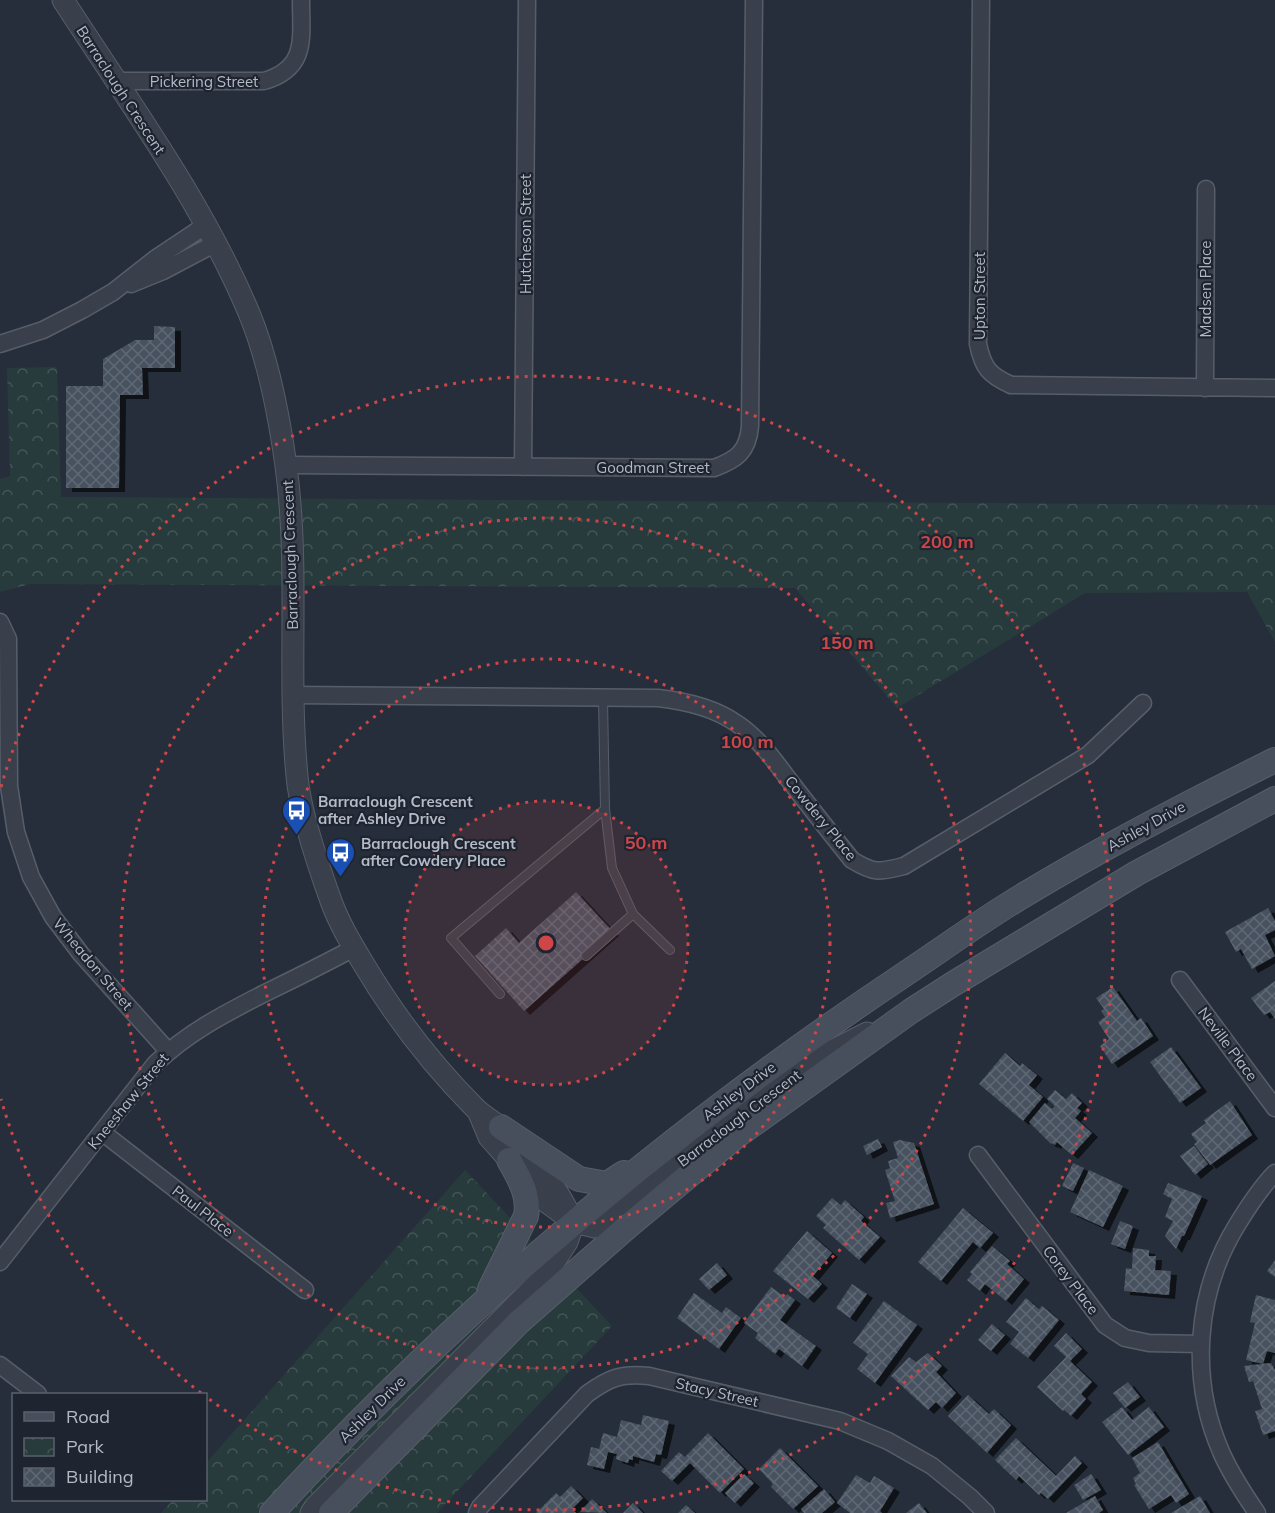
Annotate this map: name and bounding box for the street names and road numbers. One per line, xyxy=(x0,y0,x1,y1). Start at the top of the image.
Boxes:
street label: Barraclough Crescent xyxy=(72,22,170,158)
street label: Pickering Street xyxy=(150,72,258,91)
street label: Hutcheson Street xyxy=(516,174,535,294)
street label: Madsen Place xyxy=(1196,241,1215,337)
street label: Upton Street xyxy=(970,252,989,340)
street label: Goodman Street xyxy=(596,458,710,477)
street label: Barraclough Crescent xyxy=(278,480,302,630)
street label: Cowdery Place xyxy=(781,772,861,864)
street label: Ashley Drive xyxy=(1103,797,1189,855)
street label: Wheadon Street xyxy=(49,914,137,1014)
street label: Neville Place xyxy=(1194,1003,1262,1085)
street label: Kneeshaw Street xyxy=(83,1049,173,1153)
street label: Ashley Drive xyxy=(699,1057,779,1125)
street label: Barraclough Crescent xyxy=(674,1065,804,1171)
street label: Paul Place xyxy=(169,1181,237,1241)
street label: Corey Place xyxy=(1039,1242,1103,1318)
street label: Ashley Drive xyxy=(335,1372,409,1446)
street label: Stacy Street xyxy=(674,1373,760,1411)

